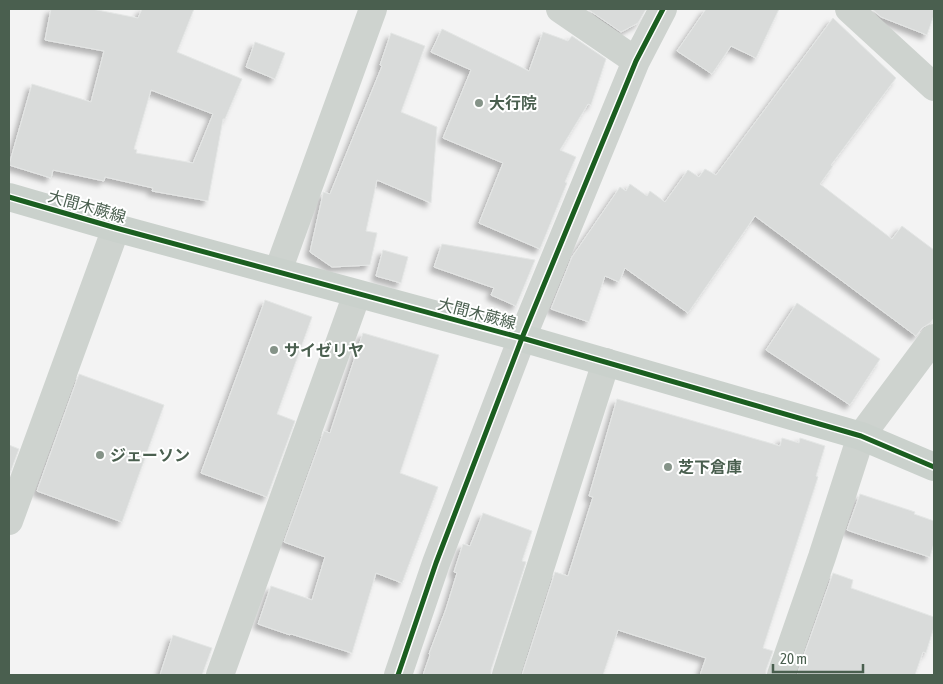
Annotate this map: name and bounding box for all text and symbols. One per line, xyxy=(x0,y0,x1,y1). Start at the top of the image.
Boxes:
place label: 大行院 xyxy=(489,94,537,112)
marker: 大行院 xyxy=(473,97,485,109)
street label: 大間木蕨線 xyxy=(46,186,128,226)
street label: 大間木蕨線 xyxy=(436,294,518,332)
place label: サイゼリヤ xyxy=(284,341,364,359)
marker: サイゼリヤ xyxy=(268,344,280,356)
place label: ジェーソン xyxy=(110,446,190,464)
marker: ジェーソン xyxy=(94,449,106,461)
place label: 芝下倉庫 xyxy=(678,458,742,476)
marker: 芝下倉庫 xyxy=(662,461,674,473)
scale bar xyxy=(773,642,863,674)
text: 20 m xyxy=(780,650,807,667)

